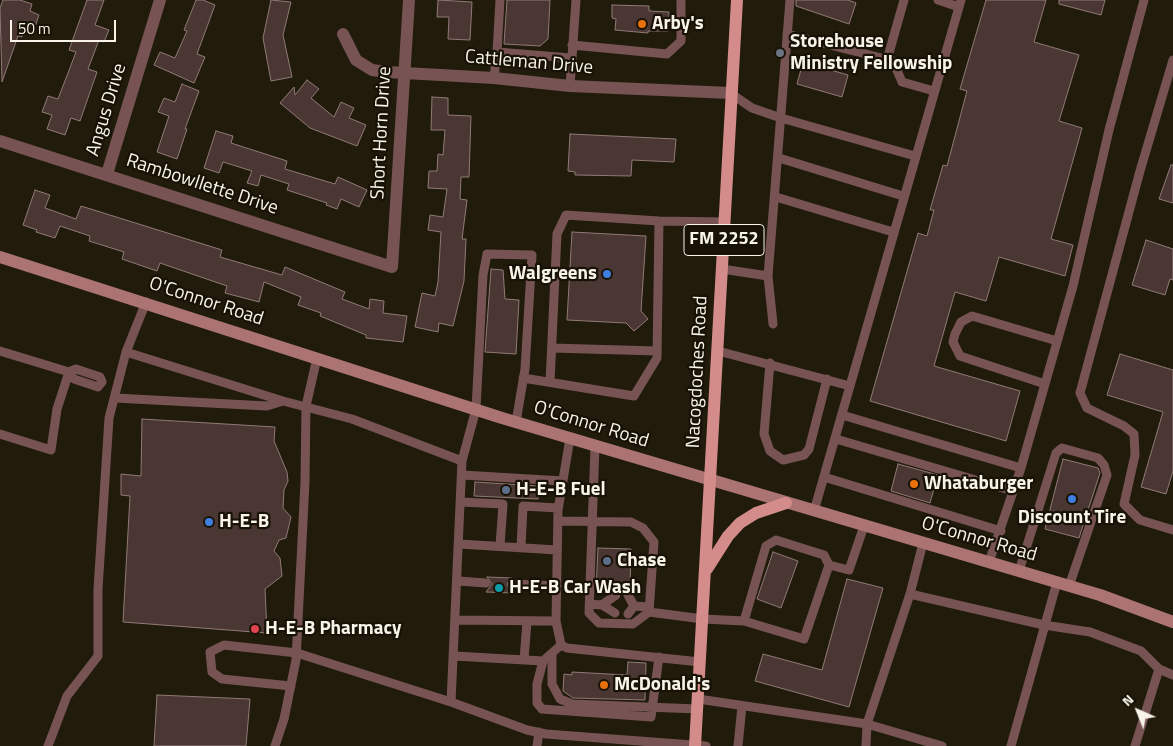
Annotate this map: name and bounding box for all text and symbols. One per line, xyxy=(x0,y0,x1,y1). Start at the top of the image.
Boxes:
scale bar xyxy=(12,10,119,42)
place label: Arby's xyxy=(652,13,704,35)
text: 50 m xyxy=(18,17,51,40)
marker: Arby's xyxy=(636,18,648,30)
place label: Storehouse Ministry Fellowship xyxy=(790,31,952,75)
street label: Cattleman Drive xyxy=(464,46,594,80)
marker: Storehouse Ministry Fellowship xyxy=(774,47,786,59)
street label: Angus Drive xyxy=(82,61,132,159)
street label: Short Horn Drive xyxy=(367,66,397,200)
street label: Rambowllette Drive xyxy=(123,150,281,220)
road number: FM 2252 xyxy=(684,224,764,256)
place label: Walgreens xyxy=(509,263,597,285)
marker: Walgreens xyxy=(601,268,613,280)
street label: O'Connor Road xyxy=(146,273,266,331)
street label: Nacogdoches Road xyxy=(683,295,713,449)
street label: O'Connor Road xyxy=(531,397,651,453)
place label: Whataburger xyxy=(924,473,1033,495)
marker: Whataburger xyxy=(908,478,920,490)
place label: H-E-B Fuel xyxy=(516,479,606,501)
marker: H-E-B Fuel xyxy=(500,484,512,496)
marker: Discount Tire xyxy=(1066,493,1078,505)
place label: Discount Tire xyxy=(1018,507,1126,529)
place label: H-E-B xyxy=(219,511,269,533)
street label: O'Connor Road xyxy=(919,513,1039,567)
marker: H-E-B xyxy=(203,516,215,528)
place label: Chase xyxy=(617,550,666,572)
marker: Chase xyxy=(601,555,613,567)
place label: H-E-B Car Wash xyxy=(509,577,641,599)
marker: H-E-B Car Wash xyxy=(493,582,505,594)
place label: H-E-B Pharmacy xyxy=(265,618,401,640)
marker: H-E-B Pharmacy xyxy=(249,623,261,635)
place label: McDonald's xyxy=(614,674,710,696)
marker: McDonald's xyxy=(598,679,610,691)
north arrow xyxy=(1113,686,1163,736)
text: N xyxy=(1116,689,1138,711)

